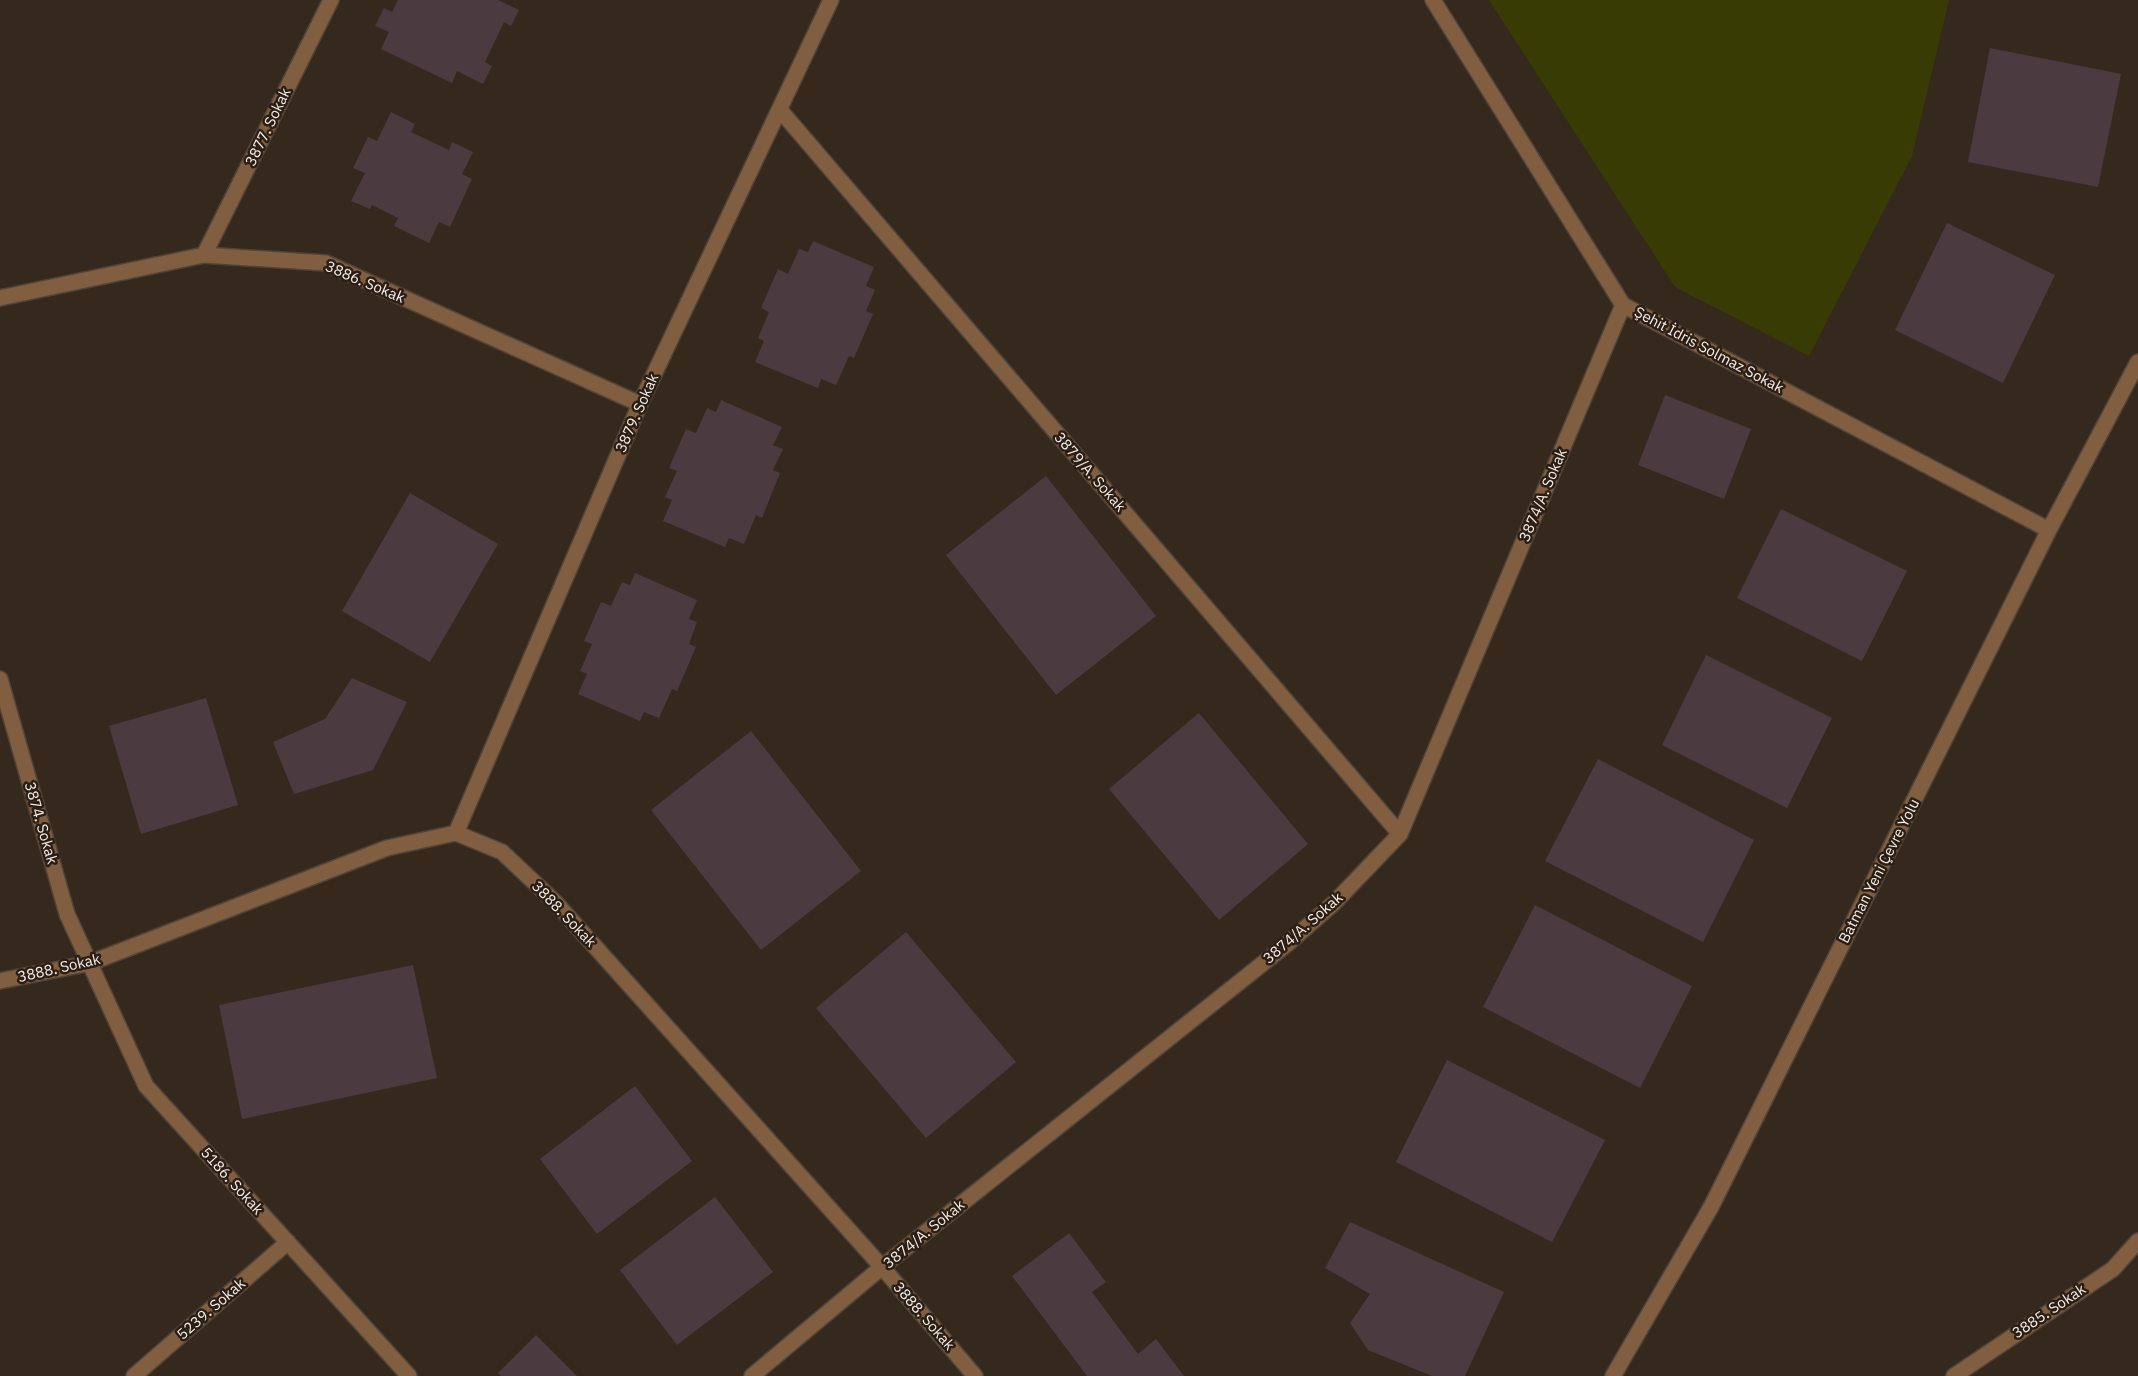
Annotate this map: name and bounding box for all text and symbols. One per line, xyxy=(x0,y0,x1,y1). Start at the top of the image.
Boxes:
street label: 3877. Sokak xyxy=(240,85,295,169)
street label: 3886. Sokak xyxy=(323,256,408,307)
street label: Şehit İdris Solmaz Sokak xyxy=(1631,302,1787,397)
street label: 3879. Sokak xyxy=(611,370,662,455)
street label: 3879/A. Sokak xyxy=(1051,428,1130,515)
street label: 3874/A. Sokak xyxy=(1514,445,1571,544)
street label: 3874. Sokak xyxy=(21,780,62,866)
street label: Batman Yeni Çevre Yolu xyxy=(1834,795,1923,946)
street label: 3888. Sokak xyxy=(528,877,601,951)
street label: 3874/A. Sokak xyxy=(1259,888,1346,967)
street label: 3888. Sokak xyxy=(16,949,102,986)
street label: 5186. Sokak xyxy=(197,1143,268,1218)
street label: 3874/A. Sokak xyxy=(879,1195,968,1272)
street label: 5239. Sokak xyxy=(173,1274,249,1344)
street label: 3888. Sokak xyxy=(889,1278,959,1354)
street label: 3885. Sokak xyxy=(2008,1279,2089,1342)

